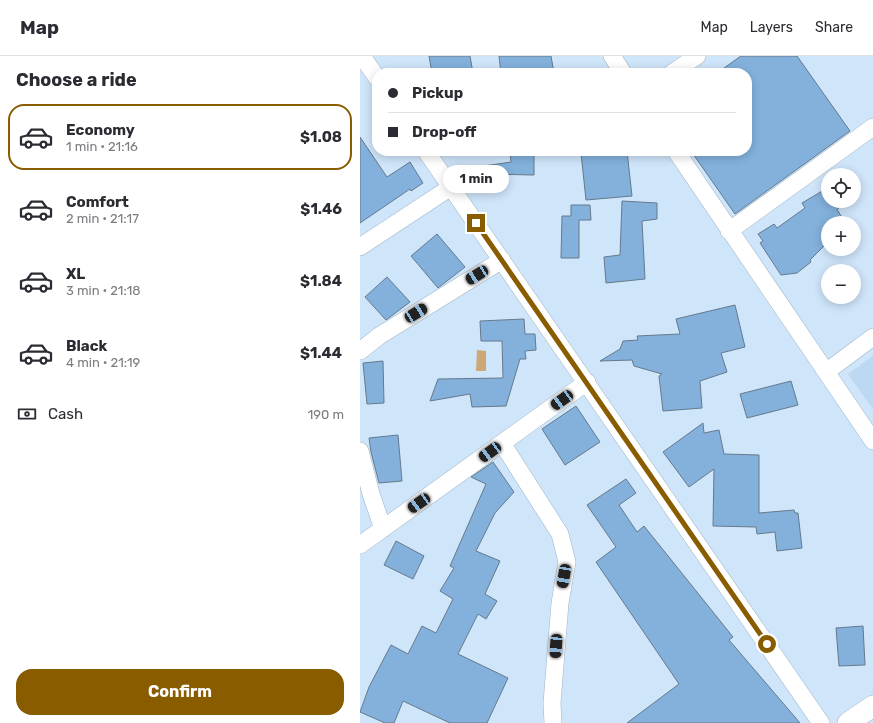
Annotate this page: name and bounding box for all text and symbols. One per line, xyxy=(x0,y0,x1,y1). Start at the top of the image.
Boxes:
text: Map xyxy=(20,16,59,39)
text: Map xyxy=(701,19,728,36)
text: Layers xyxy=(750,19,793,36)
text: Share xyxy=(815,19,853,36)
text: Choose a ride xyxy=(16,69,137,91)
text: Pickup xyxy=(412,84,463,102)
icon: car xyxy=(18,119,54,155)
text: Economy xyxy=(66,121,135,139)
text: Drop-off xyxy=(412,123,476,141)
text: $1.08 xyxy=(300,128,342,146)
text: 1 min · 21:16 xyxy=(66,139,138,154)
callout: 1 min xyxy=(443,165,509,193)
map controls xyxy=(821,168,861,304)
button: locate xyxy=(821,168,861,208)
text: 1 min xyxy=(459,171,493,186)
icon: car xyxy=(18,191,54,227)
text: Comfort xyxy=(66,193,129,211)
text: $1.46 xyxy=(300,200,342,218)
text: 2 min · 21:17 xyxy=(66,211,139,226)
route end xyxy=(467,214,485,232)
button: + xyxy=(821,216,861,256)
icon: car xyxy=(18,263,54,299)
car xyxy=(464,264,490,286)
button: − xyxy=(821,264,861,304)
text: XL xyxy=(66,265,85,283)
text: $1.84 xyxy=(300,272,342,290)
text: 3 min · 21:18 xyxy=(66,283,141,298)
car xyxy=(403,302,429,324)
icon: car xyxy=(18,335,54,371)
text: Black xyxy=(66,337,107,355)
text: $1.44 xyxy=(300,344,342,362)
text: 4 min · 21:19 xyxy=(66,355,140,370)
car xyxy=(549,388,575,412)
icon: cash xyxy=(16,403,38,425)
text: Cash xyxy=(48,405,83,423)
text: 190 m xyxy=(308,407,344,422)
car xyxy=(477,440,503,464)
car xyxy=(406,491,432,515)
car xyxy=(556,563,572,589)
car xyxy=(549,634,563,658)
route start xyxy=(758,635,776,653)
button: Confirm xyxy=(16,669,344,715)

